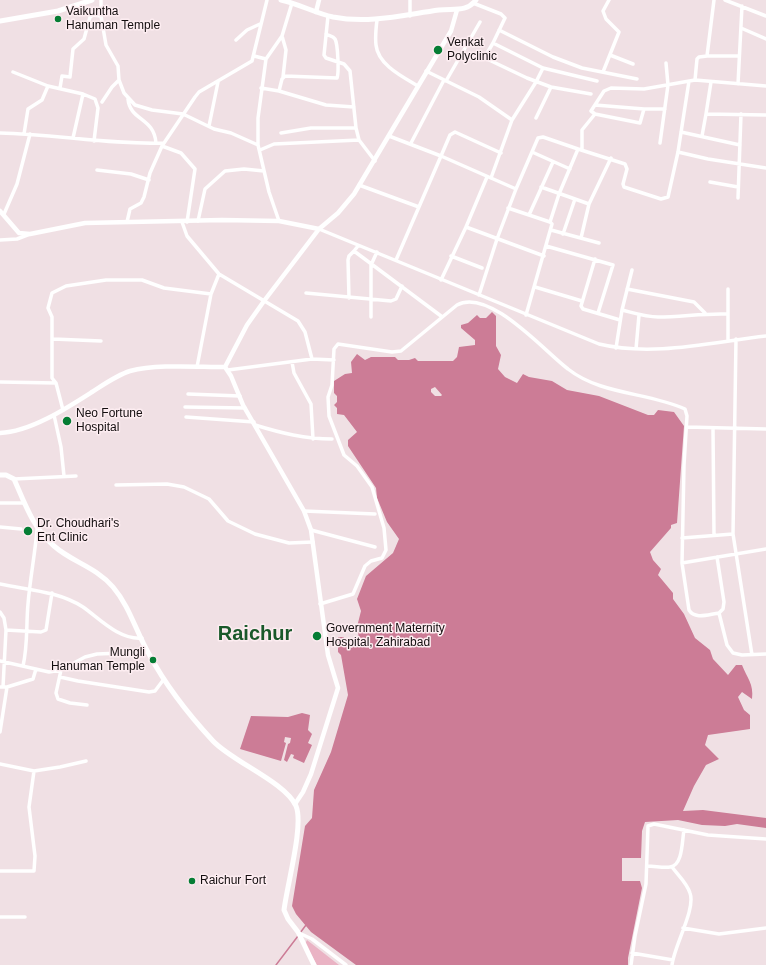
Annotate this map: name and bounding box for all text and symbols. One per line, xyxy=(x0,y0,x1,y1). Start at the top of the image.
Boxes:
place label: Vaikuntha Hanuman Temple xyxy=(66,5,160,33)
marker: Vaikuntha Hanuman Temple xyxy=(53,14,63,24)
place label: Venkat Polyclinic xyxy=(447,36,497,64)
marker: Venkat Polyclinic xyxy=(432,44,444,56)
place label: Neo Fortune Hospital xyxy=(76,407,143,435)
marker: Neo Fortune Hospital xyxy=(61,415,73,427)
place label: Dr. Choudhari's Ent Clinic xyxy=(37,517,119,545)
marker: Dr. Choudhari's Ent Clinic xyxy=(22,525,34,537)
district label: Raichur xyxy=(218,622,292,646)
place label: Government Maternity Hospital, Zahirabad xyxy=(326,622,445,650)
marker: Government Maternity Hospital, Zahirabad xyxy=(311,630,323,642)
place label: Mungli Hanuman Temple xyxy=(51,646,145,674)
marker: Mungli Hanuman Temple xyxy=(148,655,158,665)
place label: Raichur Fort xyxy=(200,874,266,888)
marker: Raichur Fort xyxy=(187,876,197,886)

